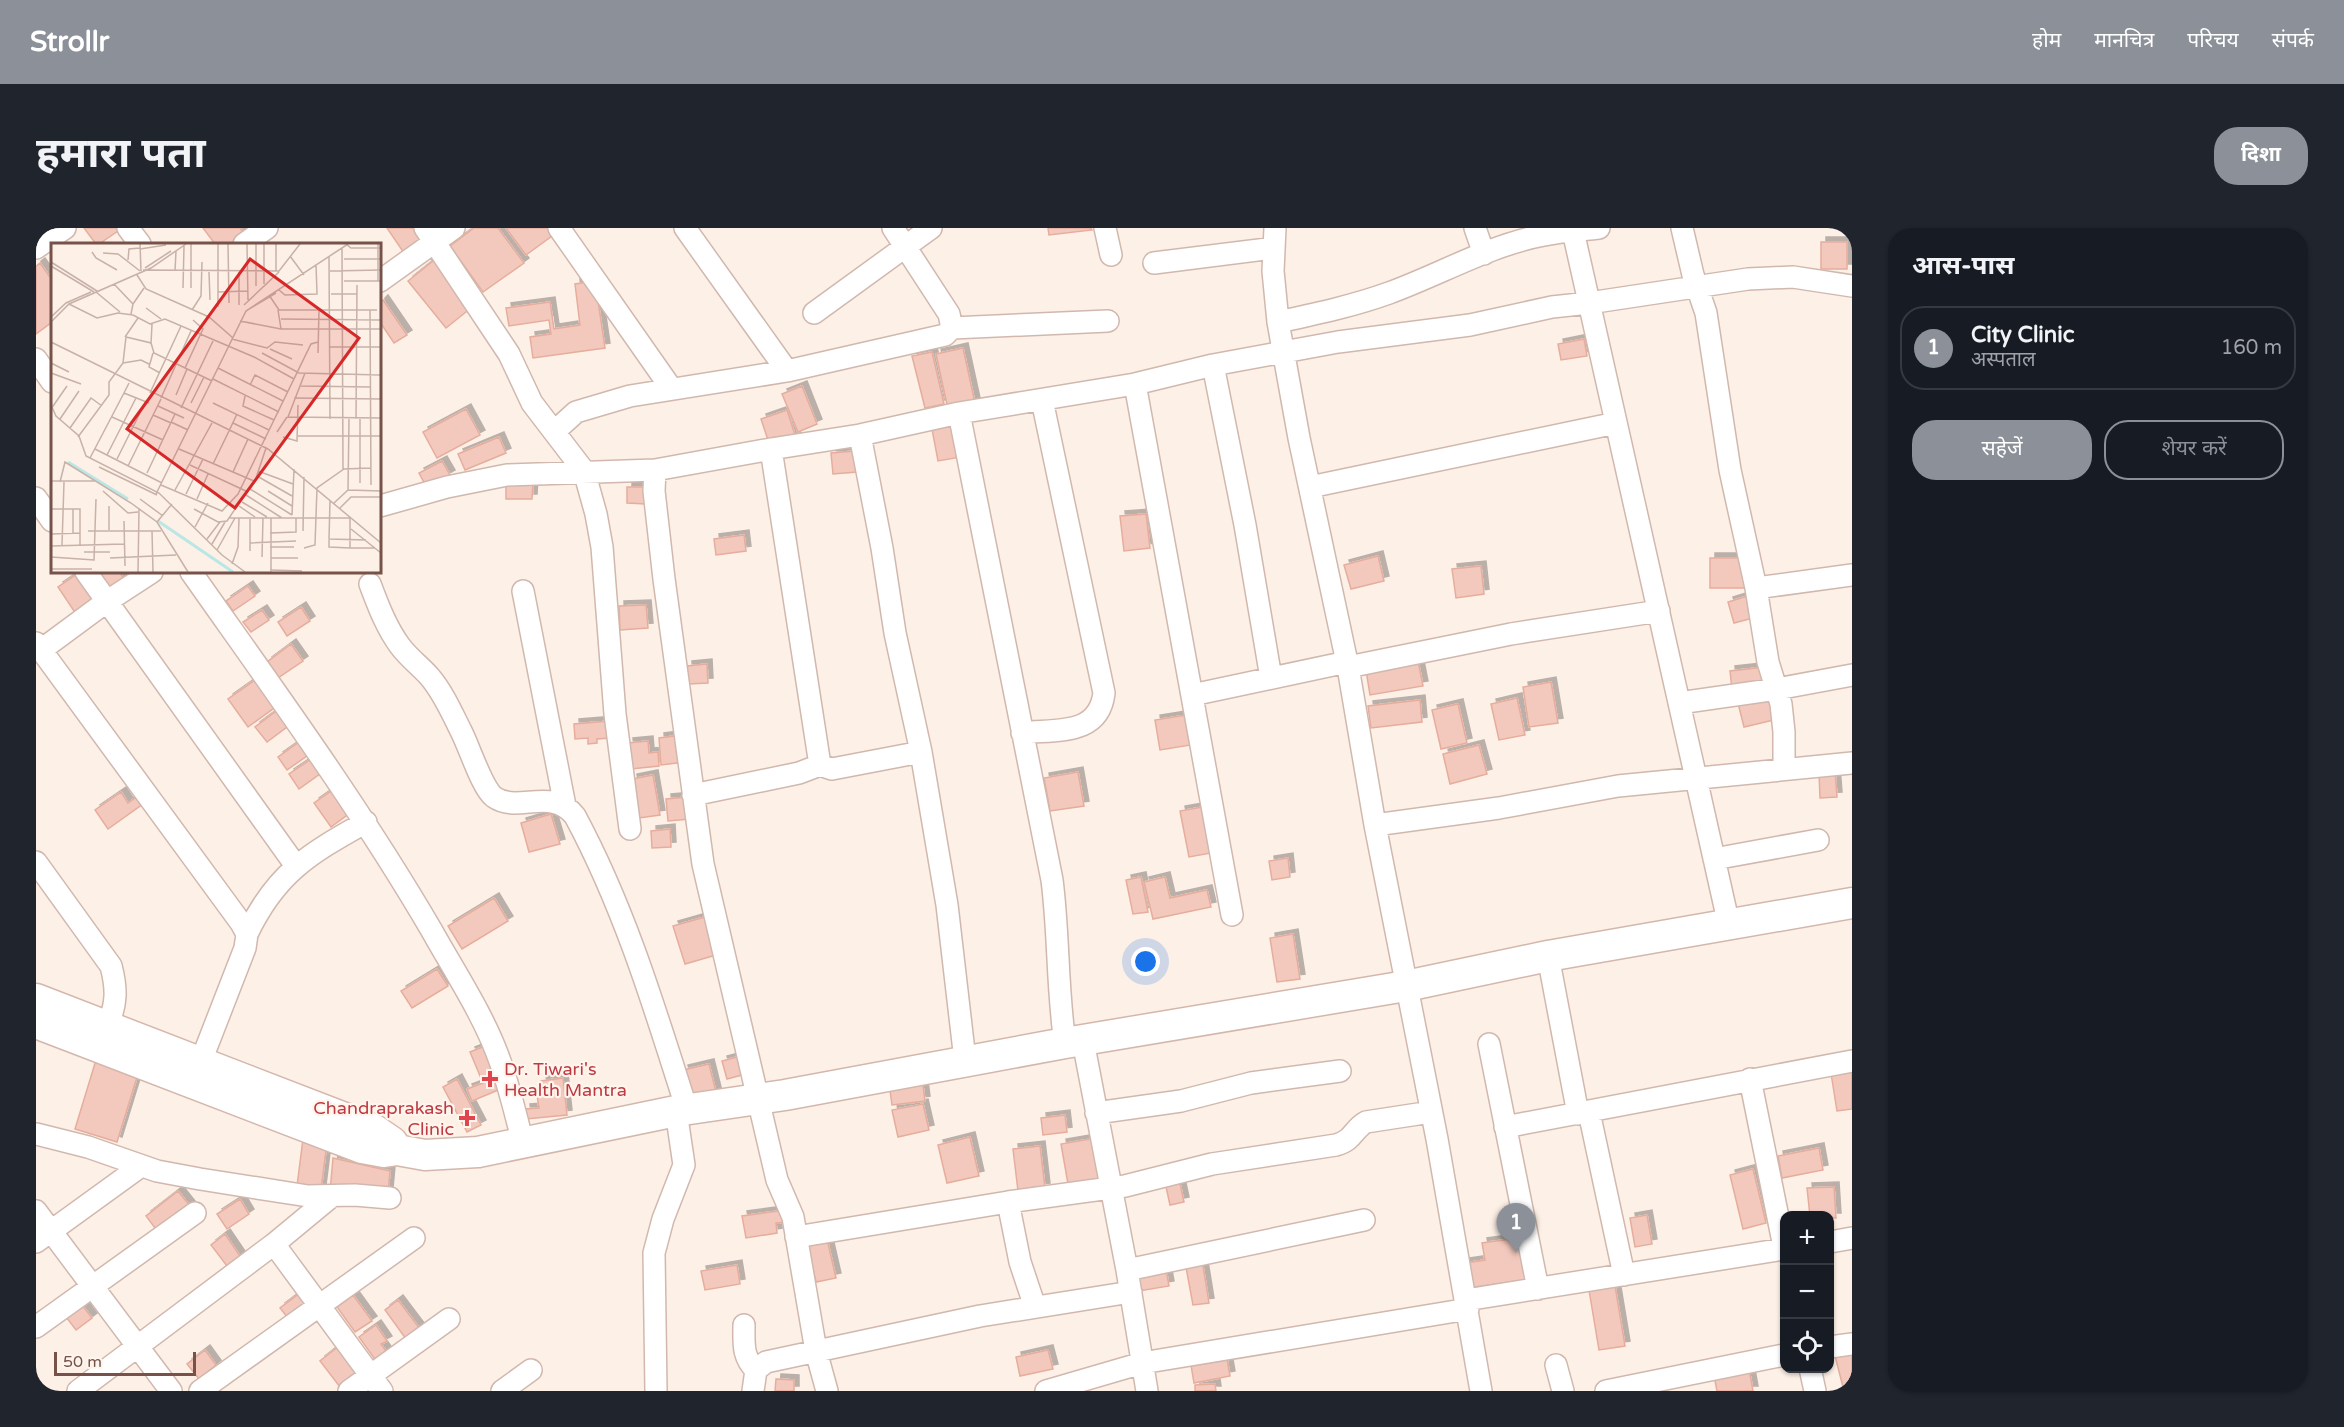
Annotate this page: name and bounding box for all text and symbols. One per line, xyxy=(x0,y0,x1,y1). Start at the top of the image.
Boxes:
text: Strollr xyxy=(30,25,109,59)
text: होम xyxy=(2032,28,2061,53)
text: मानचित्र xyxy=(2094,28,2154,53)
text: परिचय xyxy=(2187,28,2239,53)
text: संपर्क xyxy=(2272,28,2314,53)
button: दिशा xyxy=(2214,127,2308,185)
text: हमारा पता xyxy=(36,128,206,179)
inset map xyxy=(51,243,381,573)
text: आस-पास xyxy=(1912,250,2014,281)
text: City Clinic xyxy=(1971,322,2074,348)
text: 1 xyxy=(1927,336,1940,360)
text: 160 m xyxy=(2221,336,2282,360)
text: अस्पताल xyxy=(1971,348,2036,372)
button: सहेजें xyxy=(1912,420,2092,480)
button: शेयर करें xyxy=(2104,420,2284,480)
your location xyxy=(1131,947,1160,976)
place label: Dr. Tiwari's Health Mantra xyxy=(504,1058,627,1101)
marker: Dr. Tiwari's Health Mantra xyxy=(481,1070,499,1088)
place label: Chandraprakash Clinic xyxy=(313,1097,454,1140)
marker: Chandraprakash Clinic xyxy=(458,1109,476,1127)
pin: 1 xyxy=(1496,1204,1536,1253)
map controls xyxy=(1780,1211,1834,1373)
button: + xyxy=(1780,1211,1834,1265)
button: − xyxy=(1780,1265,1834,1319)
button: locate xyxy=(1780,1319,1834,1373)
scale bar xyxy=(54,1349,196,1376)
text: 50 m xyxy=(63,1352,102,1372)

